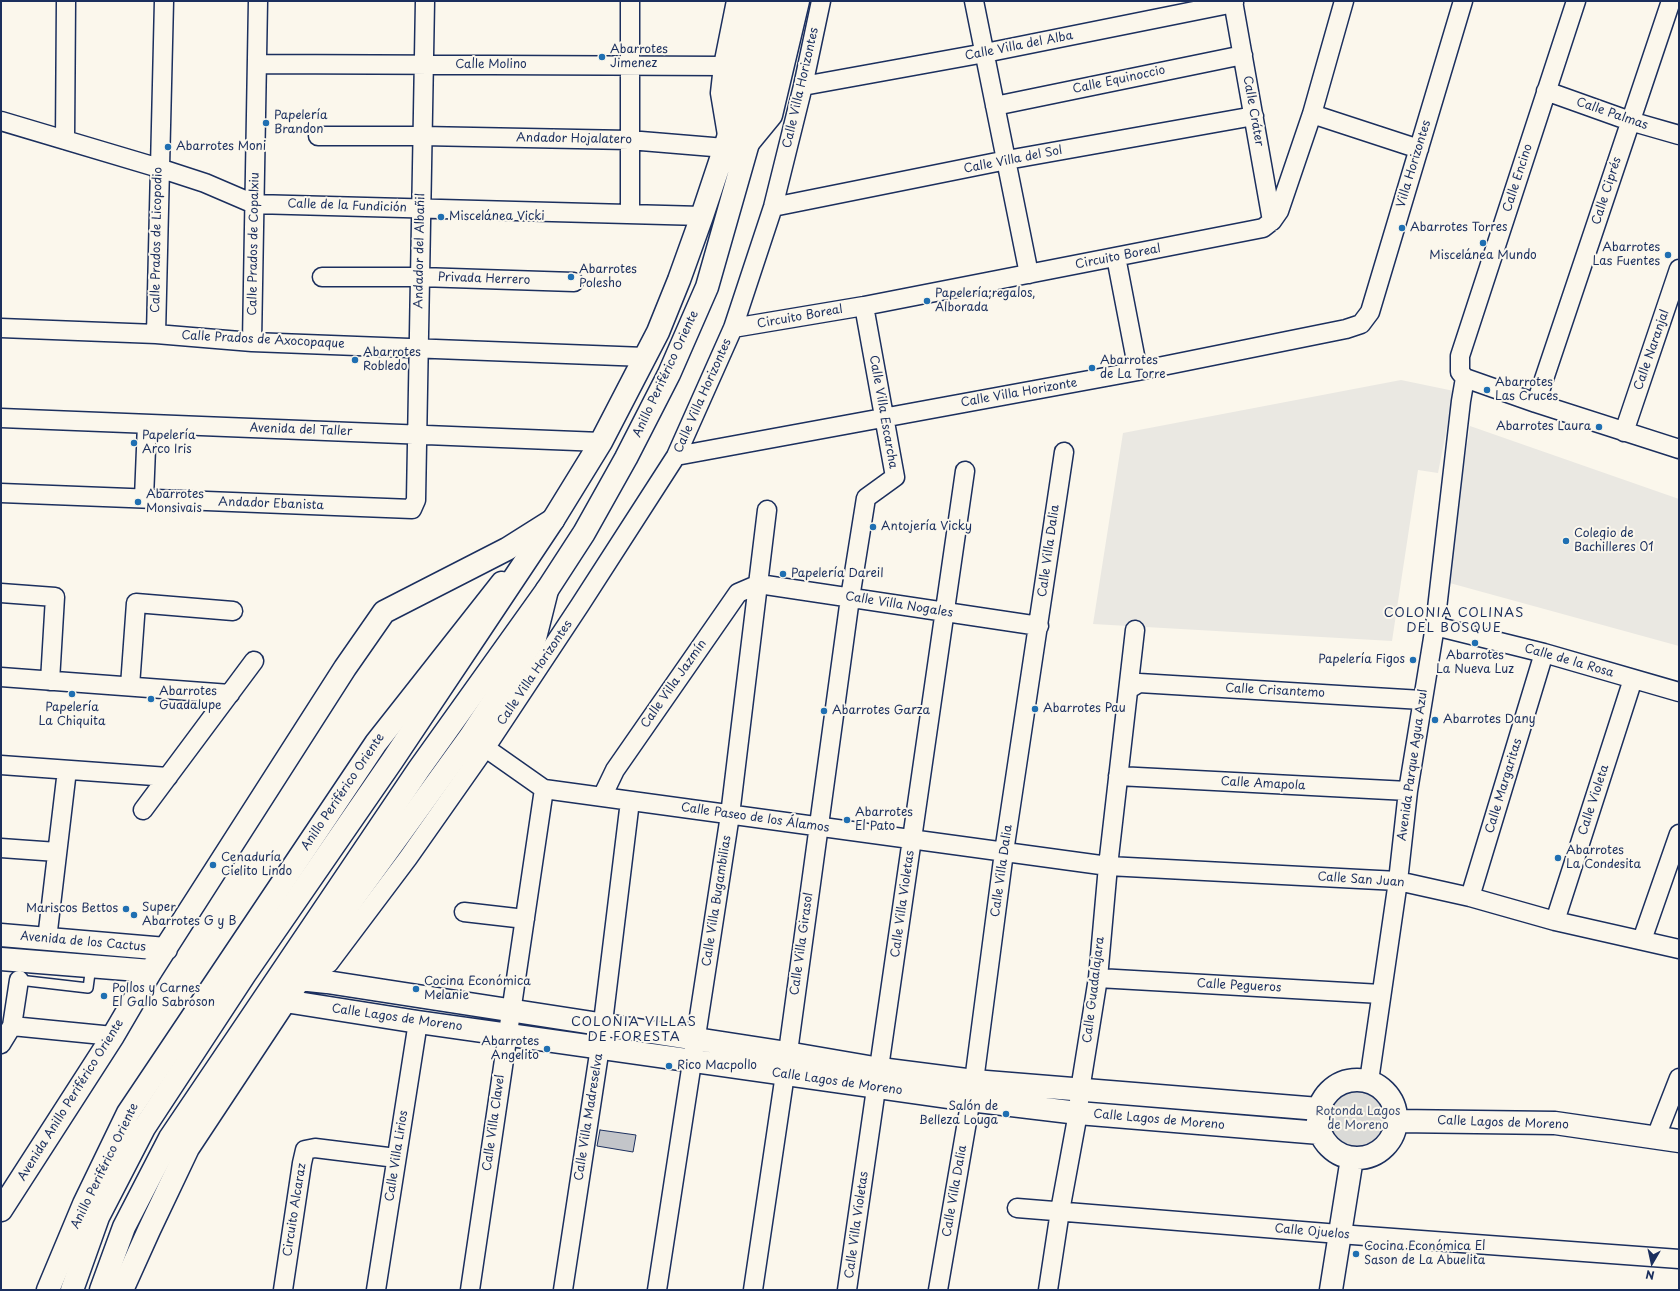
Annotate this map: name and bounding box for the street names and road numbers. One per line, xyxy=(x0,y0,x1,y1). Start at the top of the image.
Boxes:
street label: Calle Villa Horizontes xyxy=(780,26,822,150)
street label: Calle Villa del Alba xyxy=(964,28,1074,64)
street label: Calle Molino xyxy=(455,58,527,72)
street label: Calle Equinoccio xyxy=(1071,63,1167,97)
street label: Calle Cráter xyxy=(1240,75,1266,147)
street label: Calle Palmas xyxy=(1574,95,1650,133)
street label: Villa Horizontes xyxy=(1394,119,1434,209)
street label: Andador Hojalatero xyxy=(516,131,632,147)
street label: Calle Encino xyxy=(1500,142,1536,214)
street label: Calle Villa del Sol xyxy=(962,143,1064,177)
street label: Calle Ciprés xyxy=(1589,155,1625,227)
street label: Calle Prados de Licopodio xyxy=(149,167,165,313)
street label: Calle Prados de Copalxiu xyxy=(246,172,262,316)
street label: Andador del Albañil xyxy=(412,193,428,309)
street label: Calle de la Fundición xyxy=(287,197,407,215)
street label: Circuito Boreal xyxy=(1074,242,1162,272)
street label: Privada Herrero xyxy=(438,270,530,288)
street label: Circuito Boreal xyxy=(756,302,844,332)
street label: Anillo Periférico Oriente xyxy=(630,308,702,440)
street label: Calle Naranjal xyxy=(1631,308,1673,392)
street label: Calle Prados de Axocopaque xyxy=(181,329,345,351)
street label: Calle Villa Horizontes xyxy=(671,337,735,455)
street label: Calle Villa Escarcha xyxy=(866,354,900,470)
street label: Calle Villa Horizonte xyxy=(960,376,1078,410)
street label: Avenida del Taller xyxy=(249,421,353,439)
street label: Andador Ebanista xyxy=(218,495,324,513)
street label: Calle Villa Dalia xyxy=(1035,504,1063,598)
street label: Calle Villa Nogales xyxy=(844,589,954,621)
street label: Calle Villa Horizontes xyxy=(495,618,575,728)
street label: Calle Villa Jazmín xyxy=(638,637,710,731)
street label: Calle de la Rosa xyxy=(1523,641,1615,681)
street label: Calle Crisantemo xyxy=(1225,681,1325,701)
street label: Avenida Parque Agua Azul xyxy=(1395,688,1431,842)
street label: Anillo Periférico Oriente xyxy=(298,731,388,853)
street label: Calle Margaritas xyxy=(1483,737,1525,835)
street label: Calle Violeta xyxy=(1576,763,1612,837)
street label: Calle Amapola xyxy=(1220,775,1306,793)
street label: Calle Paseo de los Álamos xyxy=(680,800,830,836)
street label: Calle Villa Dalia xyxy=(988,824,1016,918)
street label: Calle Villa Bugambilias xyxy=(700,834,734,968)
street label: Calle Villa Violetas xyxy=(888,850,918,958)
street label: Calle San Juan xyxy=(1317,870,1405,890)
street label: Calle Villa Girasol xyxy=(788,892,816,996)
street label: Avenida de los Cactus xyxy=(20,929,146,955)
street label: Calle Guadalajara xyxy=(1080,936,1108,1044)
street label: Calle Pegueros xyxy=(1196,977,1282,995)
street label: Calle Lagos de Moreno xyxy=(331,1002,463,1034)
street label: Avenida Anillo Periférico Oriente xyxy=(15,1017,127,1183)
street label: Calle Villa Madreselva xyxy=(572,1052,606,1182)
street label: Calle Lagos de Moreno xyxy=(771,1066,903,1098)
street label: Calle Villa Clavel xyxy=(480,1074,508,1172)
street label: Anillo Periférico Oriente xyxy=(68,1101,142,1231)
street label: Calle Lagos de Moreno xyxy=(1093,1107,1225,1133)
street label: Calle Villa Lirios xyxy=(383,1109,411,1203)
street label: Calle Lagos de Moreno xyxy=(1437,1114,1569,1132)
street label: Calle Villa Dalia xyxy=(940,1144,970,1238)
street label: Circuito Alcaraz xyxy=(281,1162,309,1258)
street label: Calle Villa Violetas xyxy=(842,1171,872,1279)
street label: Calle Ojuelos xyxy=(1274,1222,1350,1242)

